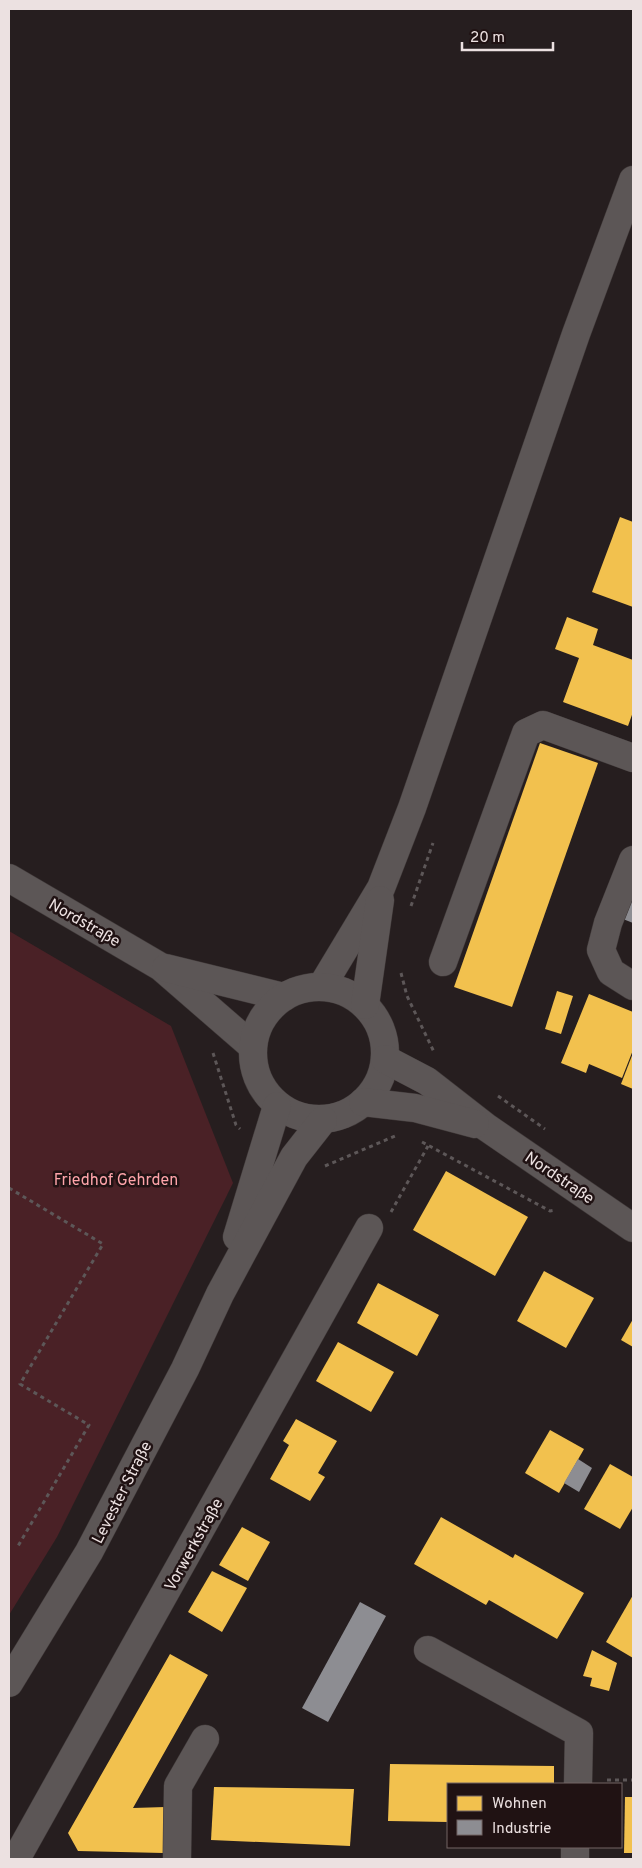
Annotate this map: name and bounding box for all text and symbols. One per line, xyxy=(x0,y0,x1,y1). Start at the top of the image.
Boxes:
scale bar xyxy=(462,20,553,52)
text: 20 m xyxy=(470,29,505,48)
street label: Nordstraße xyxy=(45,895,123,952)
street label: Nordstraße xyxy=(520,1148,597,1209)
park label: Friedhof Gehrden xyxy=(54,1171,178,1191)
street label: Levester Straße xyxy=(88,1438,157,1548)
street label: Vorwerkstraße xyxy=(161,1495,228,1595)
legend xyxy=(447,1783,622,1848)
text: Wohnen xyxy=(492,1795,547,1814)
text: Industrie xyxy=(492,1820,551,1839)

